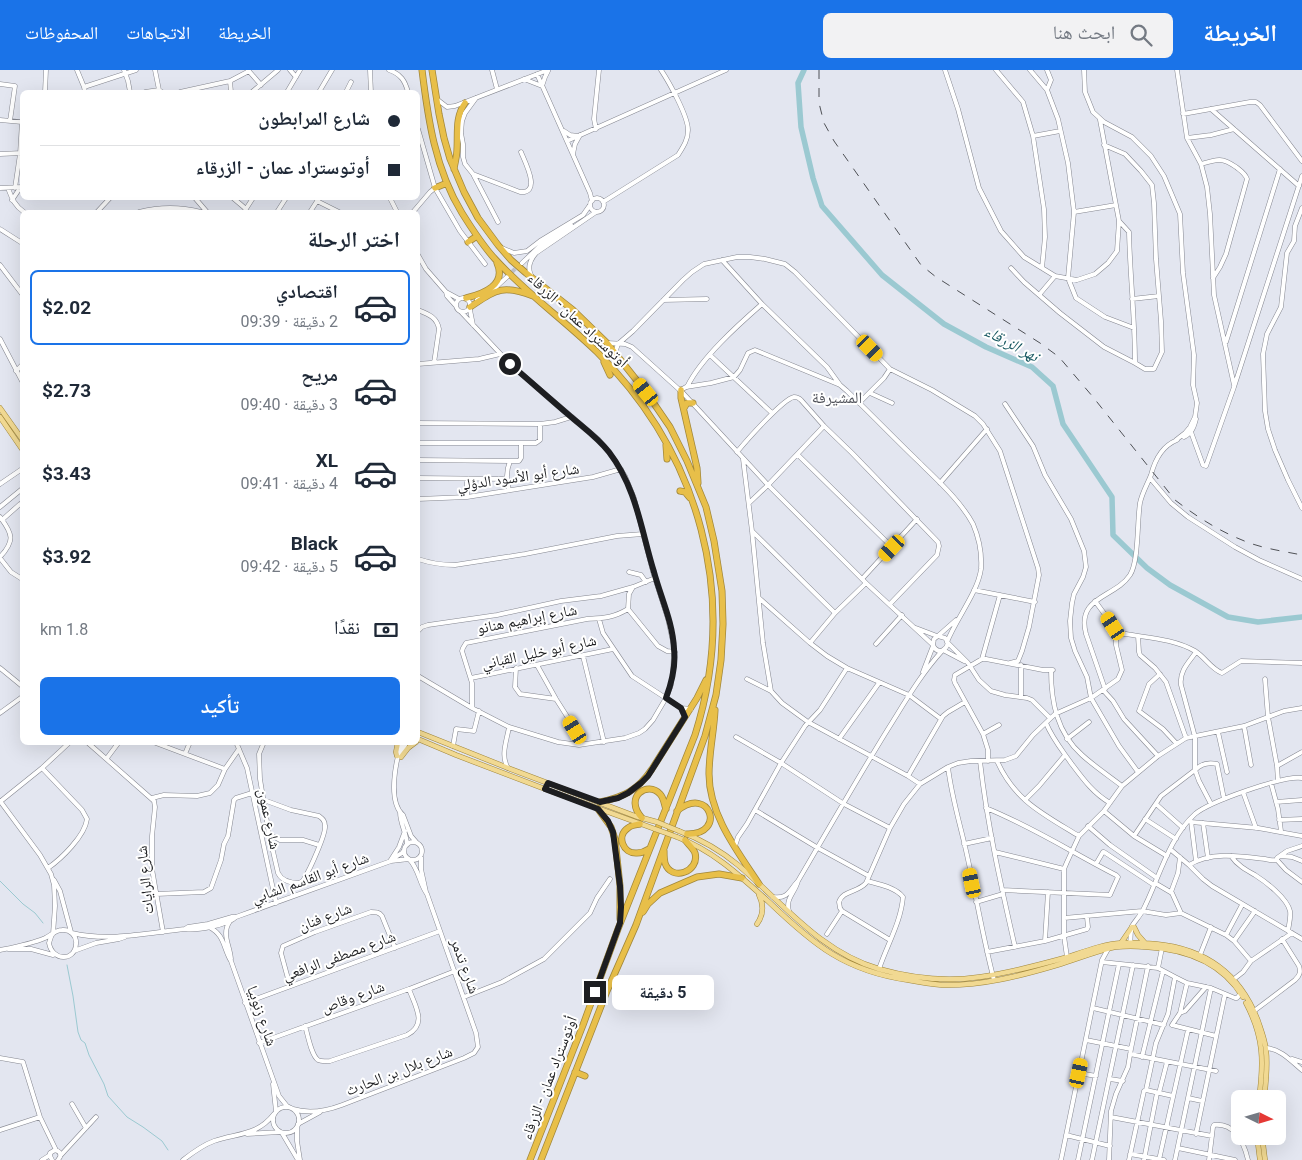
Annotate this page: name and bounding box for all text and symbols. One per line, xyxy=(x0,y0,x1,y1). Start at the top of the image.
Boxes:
search box xyxy=(823,13,1173,58)
text: الخريطة xyxy=(1203,19,1277,47)
text: ابحث هنا xyxy=(1053,21,1115,44)
icon: search xyxy=(1127,21,1155,49)
text: المحفوظات xyxy=(25,22,98,43)
text: الاتجاهات xyxy=(126,22,190,43)
text: الخريطة xyxy=(218,22,271,43)
text: شارع المرابطون xyxy=(258,107,370,130)
text: أوتوستراد عمان - الزرقاء xyxy=(195,156,370,179)
text: اختر الرحلة xyxy=(308,227,400,252)
street label: أوتوستراد عمان - الزرقاء xyxy=(523,269,632,372)
text: اقتصادي xyxy=(276,280,338,303)
icon: car xyxy=(353,285,398,330)
text: $2.02 xyxy=(42,296,91,319)
text: 2 دقيقة · 09:39 xyxy=(241,312,338,331)
water label: نهر الزرقاء xyxy=(981,321,1044,367)
car xyxy=(854,332,885,364)
route start xyxy=(499,353,521,375)
text: مريح xyxy=(301,363,338,386)
icon: car xyxy=(353,368,398,413)
car xyxy=(630,376,661,408)
text: $2.73 xyxy=(42,379,91,402)
district label: المشيرفة xyxy=(812,388,862,407)
text: 3 دقيقة · 09:40 xyxy=(241,395,338,414)
text: XL xyxy=(316,449,338,472)
icon: car xyxy=(353,451,398,496)
street label: شارع أبو الأسود الدؤلي xyxy=(456,459,581,497)
text: $3.43 xyxy=(42,462,91,485)
text: 4 دقيقة · 09:41 xyxy=(241,474,338,493)
text: Black xyxy=(291,532,338,555)
car xyxy=(876,532,907,564)
icon: car xyxy=(353,534,398,579)
text: $3.92 xyxy=(42,545,91,568)
text: 5 دقيقة · 09:42 xyxy=(241,557,338,576)
street label: شارع إبراهيم هنانو xyxy=(476,600,579,638)
car xyxy=(1098,609,1127,643)
text: نقدًا xyxy=(334,616,360,639)
icon: cash xyxy=(372,616,400,644)
text: 1.8 km xyxy=(40,620,88,639)
street label: شارع أبو خليل القباني xyxy=(480,631,599,676)
button: تأكيد xyxy=(40,677,400,735)
car xyxy=(560,713,589,747)
street label: شارع عمون xyxy=(253,787,284,851)
street label: شارع الرايات xyxy=(132,844,159,915)
street label: شارع أبو القاسم الشابي xyxy=(249,848,372,910)
car xyxy=(961,867,982,899)
street label: شارع فنان xyxy=(296,899,355,936)
street label: شارع مصطفى الرافعي xyxy=(280,927,399,987)
street label: شارع تدمر xyxy=(445,935,483,997)
callout: 5 دقيقة xyxy=(612,974,715,1010)
street label: شارع وقاص xyxy=(319,977,387,1018)
route end xyxy=(584,981,606,1003)
text: 5 دقيقة xyxy=(640,983,686,1002)
street label: شارع زنوبيا xyxy=(242,984,281,1049)
street label: أوتوستراد عمان - الزرقاء xyxy=(517,1014,582,1143)
street label: شارع بلال بن الحارث xyxy=(343,1042,455,1101)
car xyxy=(1068,1057,1089,1089)
north arrow xyxy=(1231,1090,1286,1145)
map controls xyxy=(1231,1090,1286,1145)

